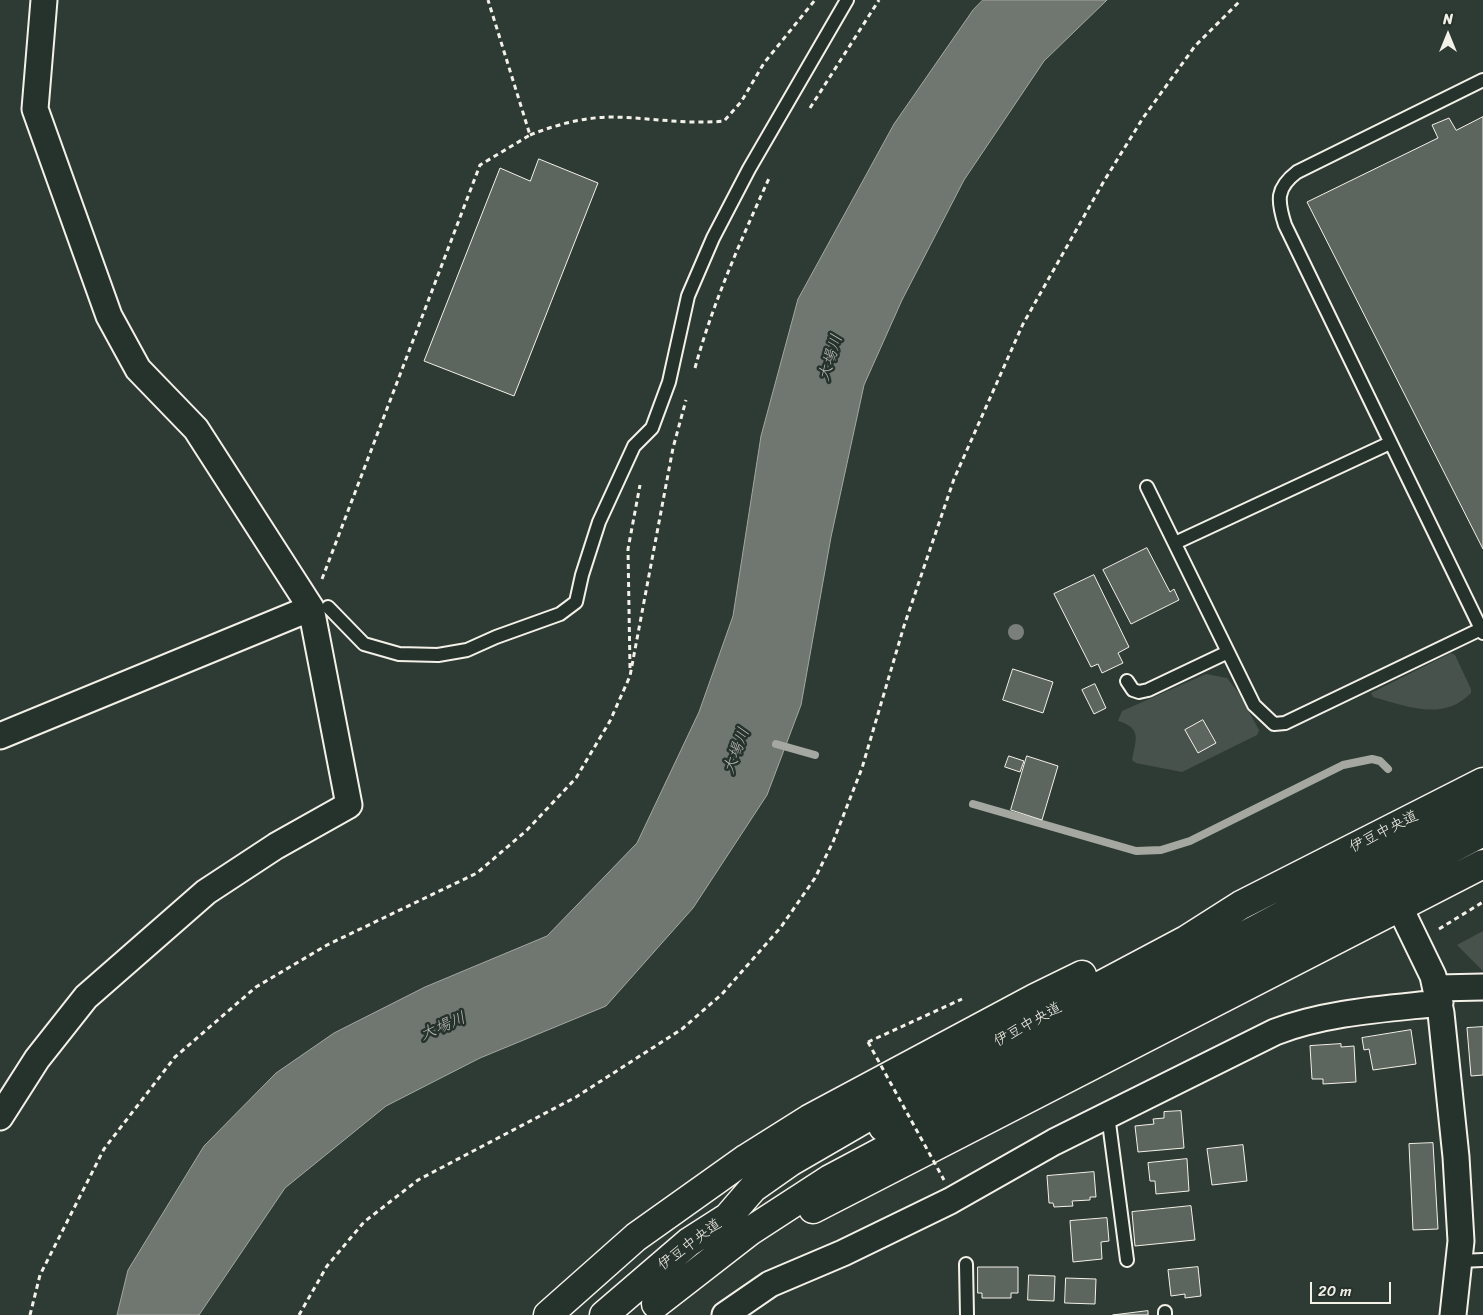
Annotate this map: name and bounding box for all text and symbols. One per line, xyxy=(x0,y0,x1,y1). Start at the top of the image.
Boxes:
text: N xyxy=(1443,7,1453,32)
north arrow xyxy=(1423,10,1473,60)
water label: 大場川 xyxy=(815,332,847,384)
water label: 大場川 xyxy=(719,725,755,777)
street label: 伊豆中央道 xyxy=(1347,807,1421,857)
street label: 伊豆中央道 xyxy=(991,999,1065,1051)
water label: 大場川 xyxy=(417,1009,469,1045)
street label: 伊豆中央道 xyxy=(655,1215,725,1275)
scale bar xyxy=(1313,1272,1394,1304)
text: 20 m xyxy=(1318,1278,1352,1304)

